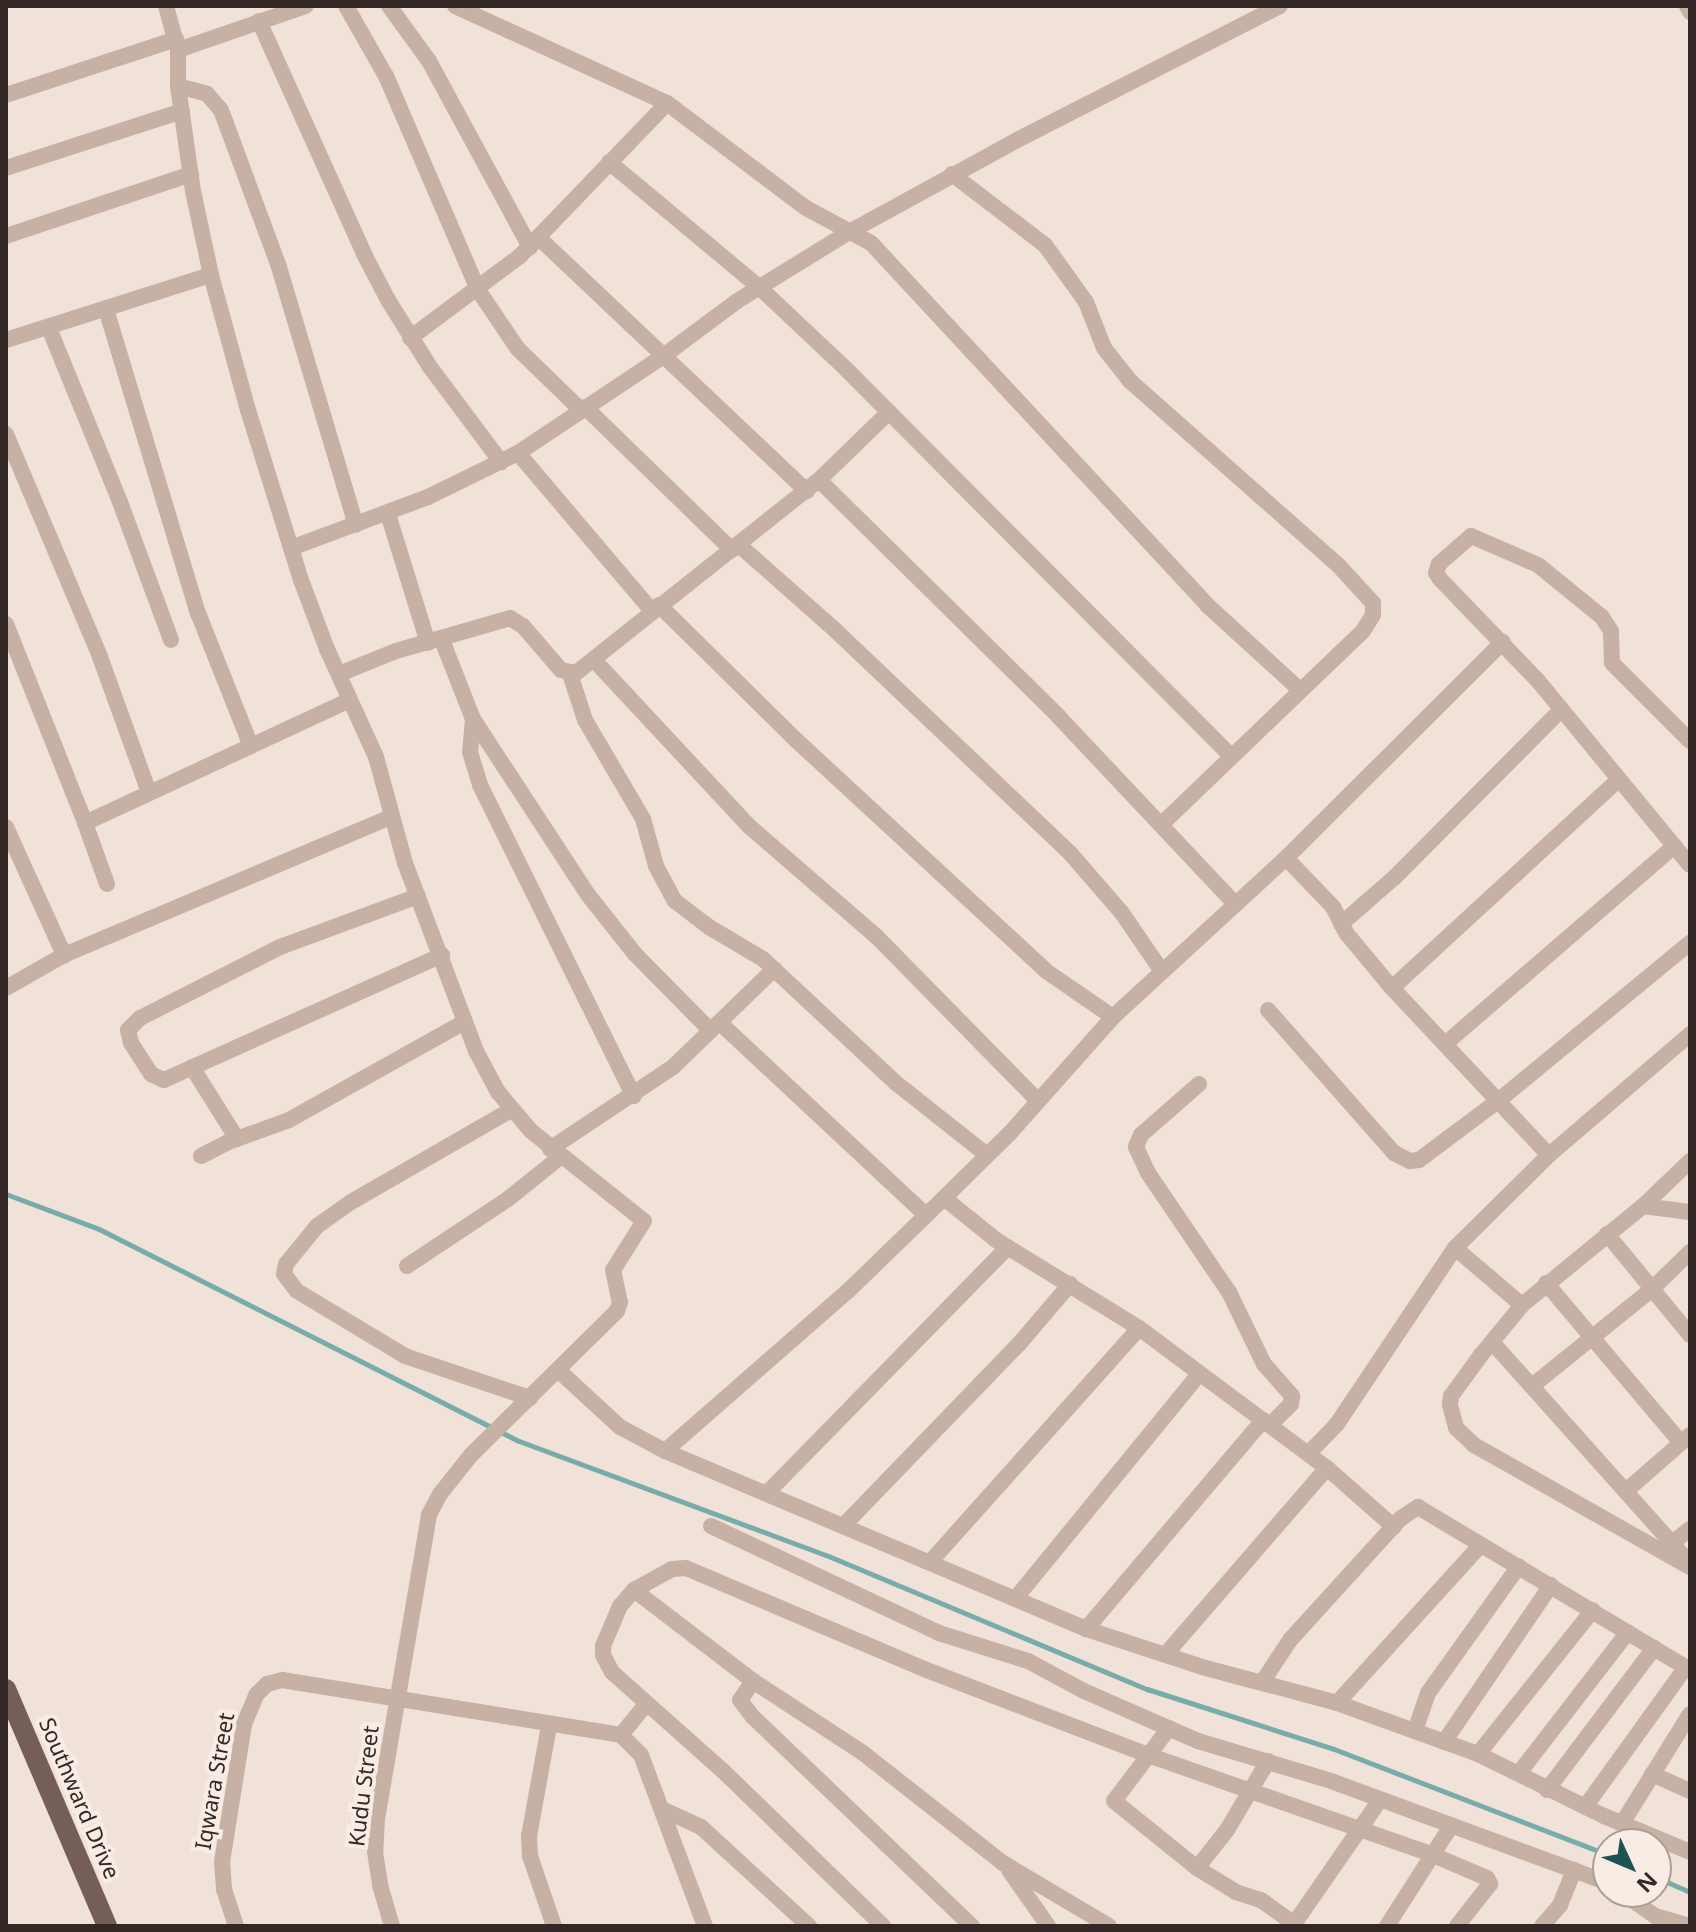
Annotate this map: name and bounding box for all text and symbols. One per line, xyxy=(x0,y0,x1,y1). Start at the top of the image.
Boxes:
street label: Iqwara Street xyxy=(189,1710,239,1852)
street label: Southward Drive xyxy=(34,1713,126,1883)
street label: Kudu Street xyxy=(342,1724,384,1848)
north arrow xyxy=(1592,1828,1672,1908)
text: N xyxy=(1631,1866,1665,1900)

